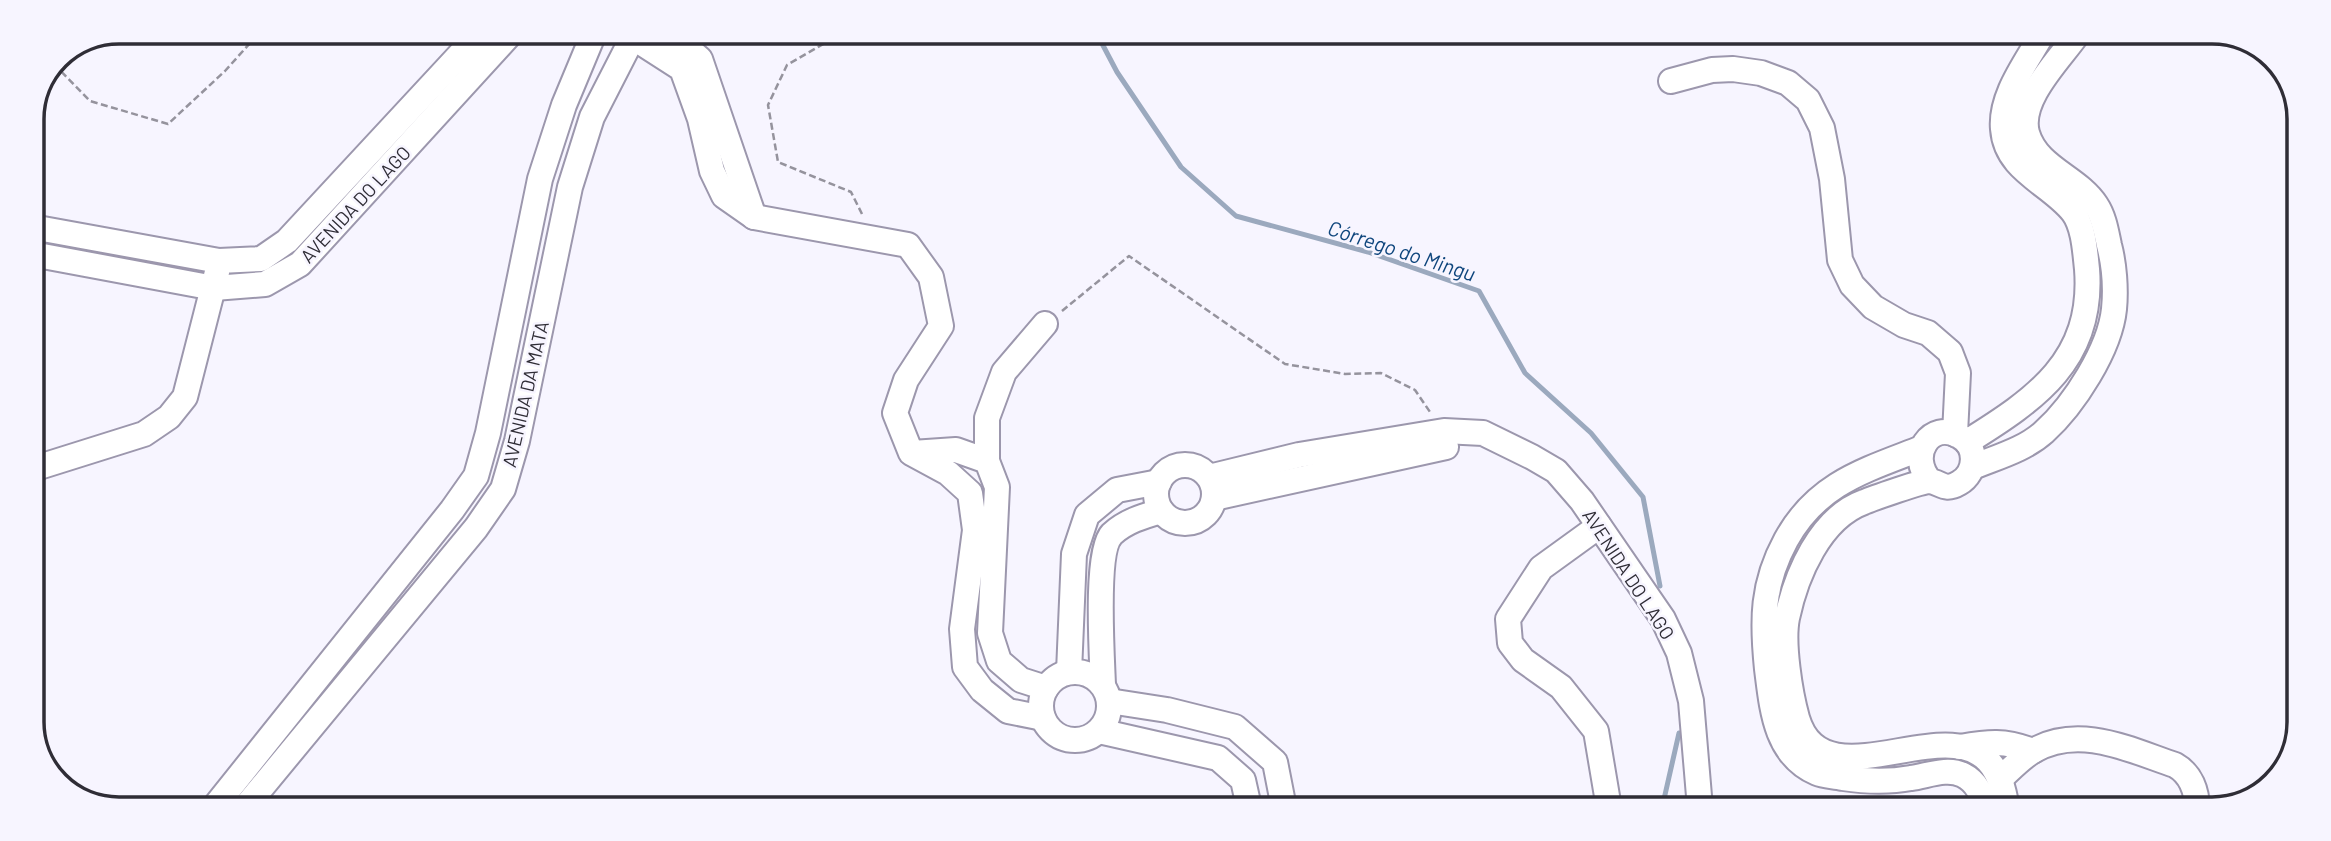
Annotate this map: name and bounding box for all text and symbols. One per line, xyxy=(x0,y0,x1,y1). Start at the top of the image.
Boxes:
street label: AVENIDA DO LAGO xyxy=(295,141,415,267)
water label: Córrego do Mingu xyxy=(1325,214,1479,286)
street label: AVENIDA DA MATA xyxy=(497,319,553,469)
street label: AVENIDA DO LAGO xyxy=(1578,504,1680,644)

